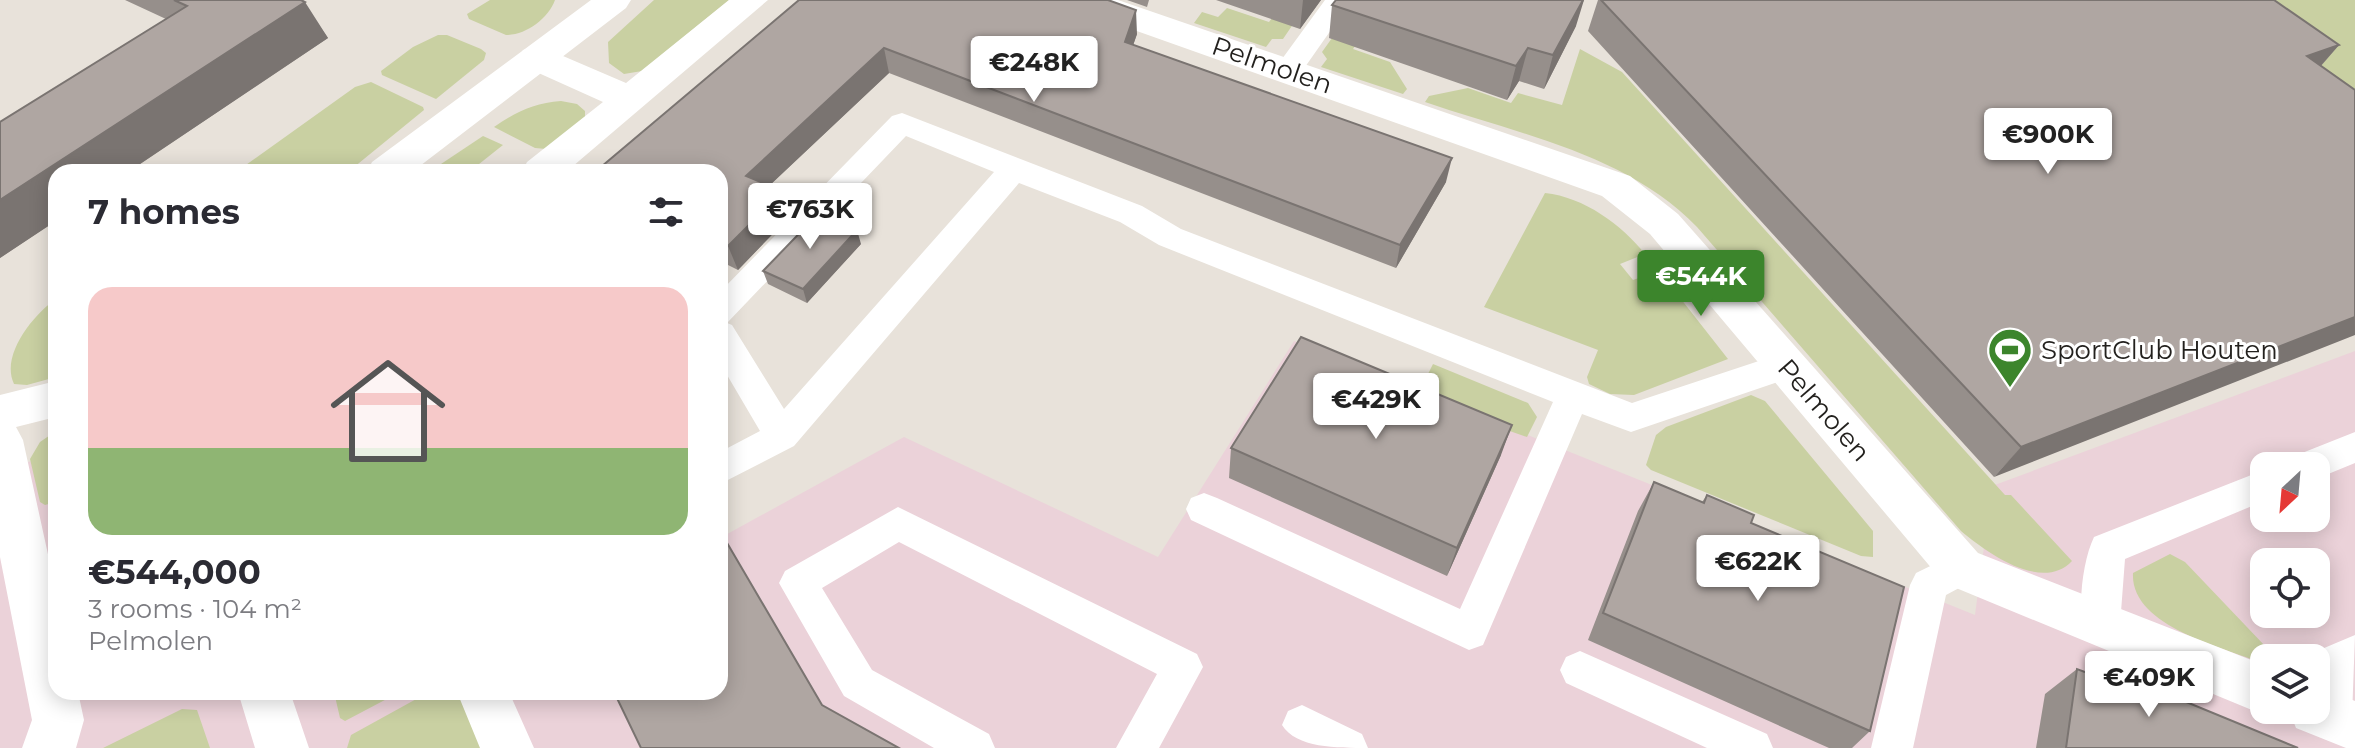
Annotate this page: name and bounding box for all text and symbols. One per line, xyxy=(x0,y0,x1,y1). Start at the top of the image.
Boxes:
street label: Pelmolen xyxy=(1208,29,1336,101)
pin: €248K xyxy=(978,36,1090,104)
text: €248K xyxy=(989,46,1079,78)
pin: €900K xyxy=(1992,108,2104,176)
text: €900K xyxy=(2002,118,2094,150)
pin: €763K xyxy=(754,183,866,251)
icon: filters xyxy=(644,190,688,234)
text: 7 homes xyxy=(88,191,240,233)
text: €763K xyxy=(766,193,854,225)
pin: €544K xyxy=(1645,250,1757,318)
text: €544K xyxy=(1655,260,1747,292)
sports icon: SportClub Houten xyxy=(1986,326,2034,389)
place label: SportClub Houten xyxy=(2041,334,2278,366)
icon: home xyxy=(316,339,460,483)
street label: Pelmolen xyxy=(1771,352,1877,468)
pin: €429K xyxy=(1320,373,1432,441)
text: €429K xyxy=(1331,383,1421,415)
north arrow xyxy=(2250,452,2330,532)
map controls xyxy=(2250,452,2330,724)
pin: €622K xyxy=(1702,535,1814,603)
text: €622K xyxy=(1714,545,1802,577)
button: locate xyxy=(2250,548,2330,628)
text: €544,000 xyxy=(88,551,261,593)
text: 3 rooms · 104 m² xyxy=(88,593,302,625)
text: Pelmolen xyxy=(88,625,213,657)
button: layers xyxy=(2250,644,2330,724)
pin: €409K xyxy=(2093,651,2205,719)
text: €409K xyxy=(2103,661,2195,693)

